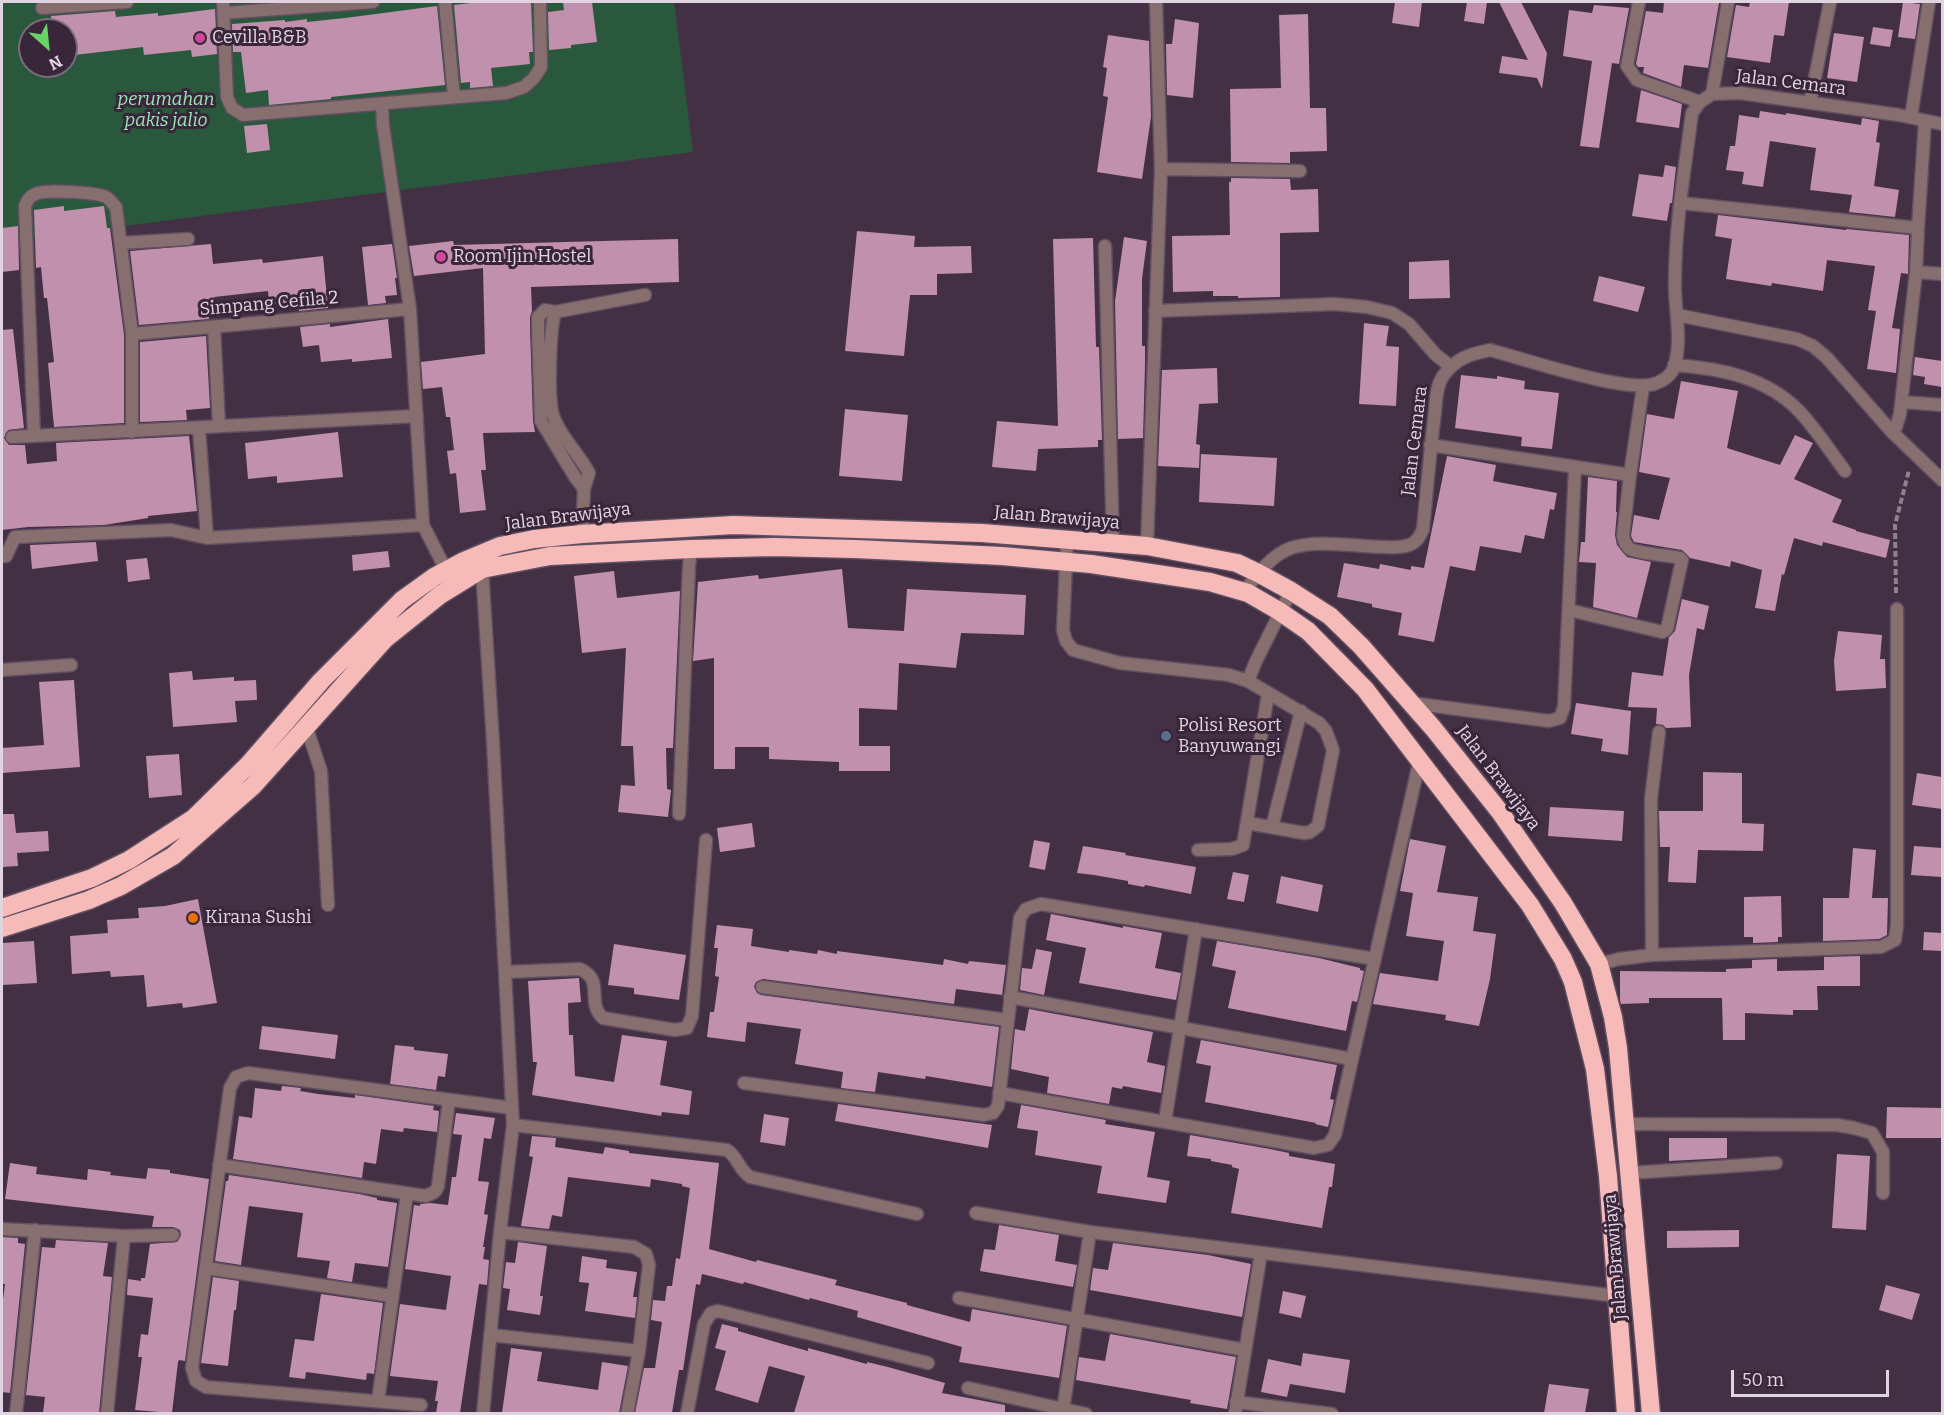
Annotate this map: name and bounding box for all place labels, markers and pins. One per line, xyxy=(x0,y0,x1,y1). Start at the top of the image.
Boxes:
place label: Cevilla B&B xyxy=(212,27,307,49)
marker: Cevilla B&B xyxy=(193,31,207,45)
place label: Room Ijin Hostel xyxy=(453,246,591,268)
marker: Room Ijin Hostel xyxy=(434,250,448,264)
place label: Polisi Resort Banyuwangi xyxy=(1178,715,1282,758)
marker: Polisi Resort Banyuwangi xyxy=(1159,729,1173,743)
place label: Kirana Sushi xyxy=(205,907,312,929)
marker: Kirana Sushi xyxy=(186,911,200,925)

